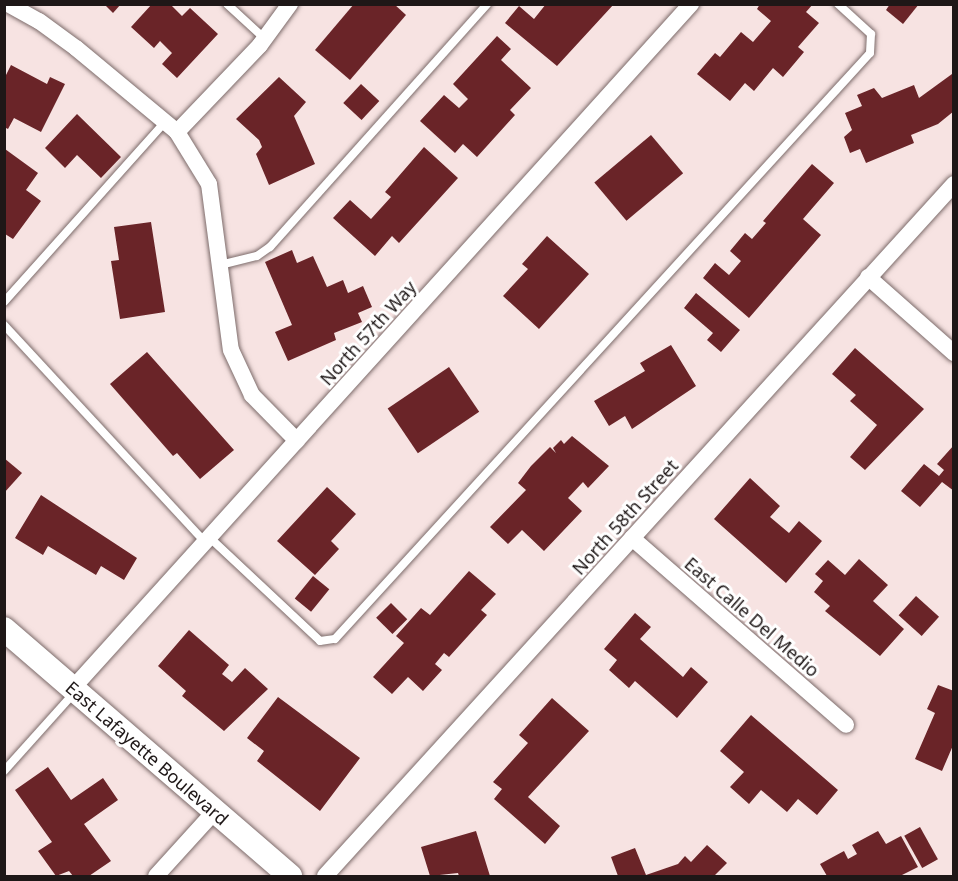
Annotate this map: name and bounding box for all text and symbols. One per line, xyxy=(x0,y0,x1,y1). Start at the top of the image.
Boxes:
street label: North 57th Way xyxy=(316,276,420,390)
street label: North 58th Street xyxy=(568,455,682,579)
street label: East Calle Del Medio xyxy=(680,553,824,681)
street label: East Lafayette Boulevard xyxy=(61,676,233,830)

